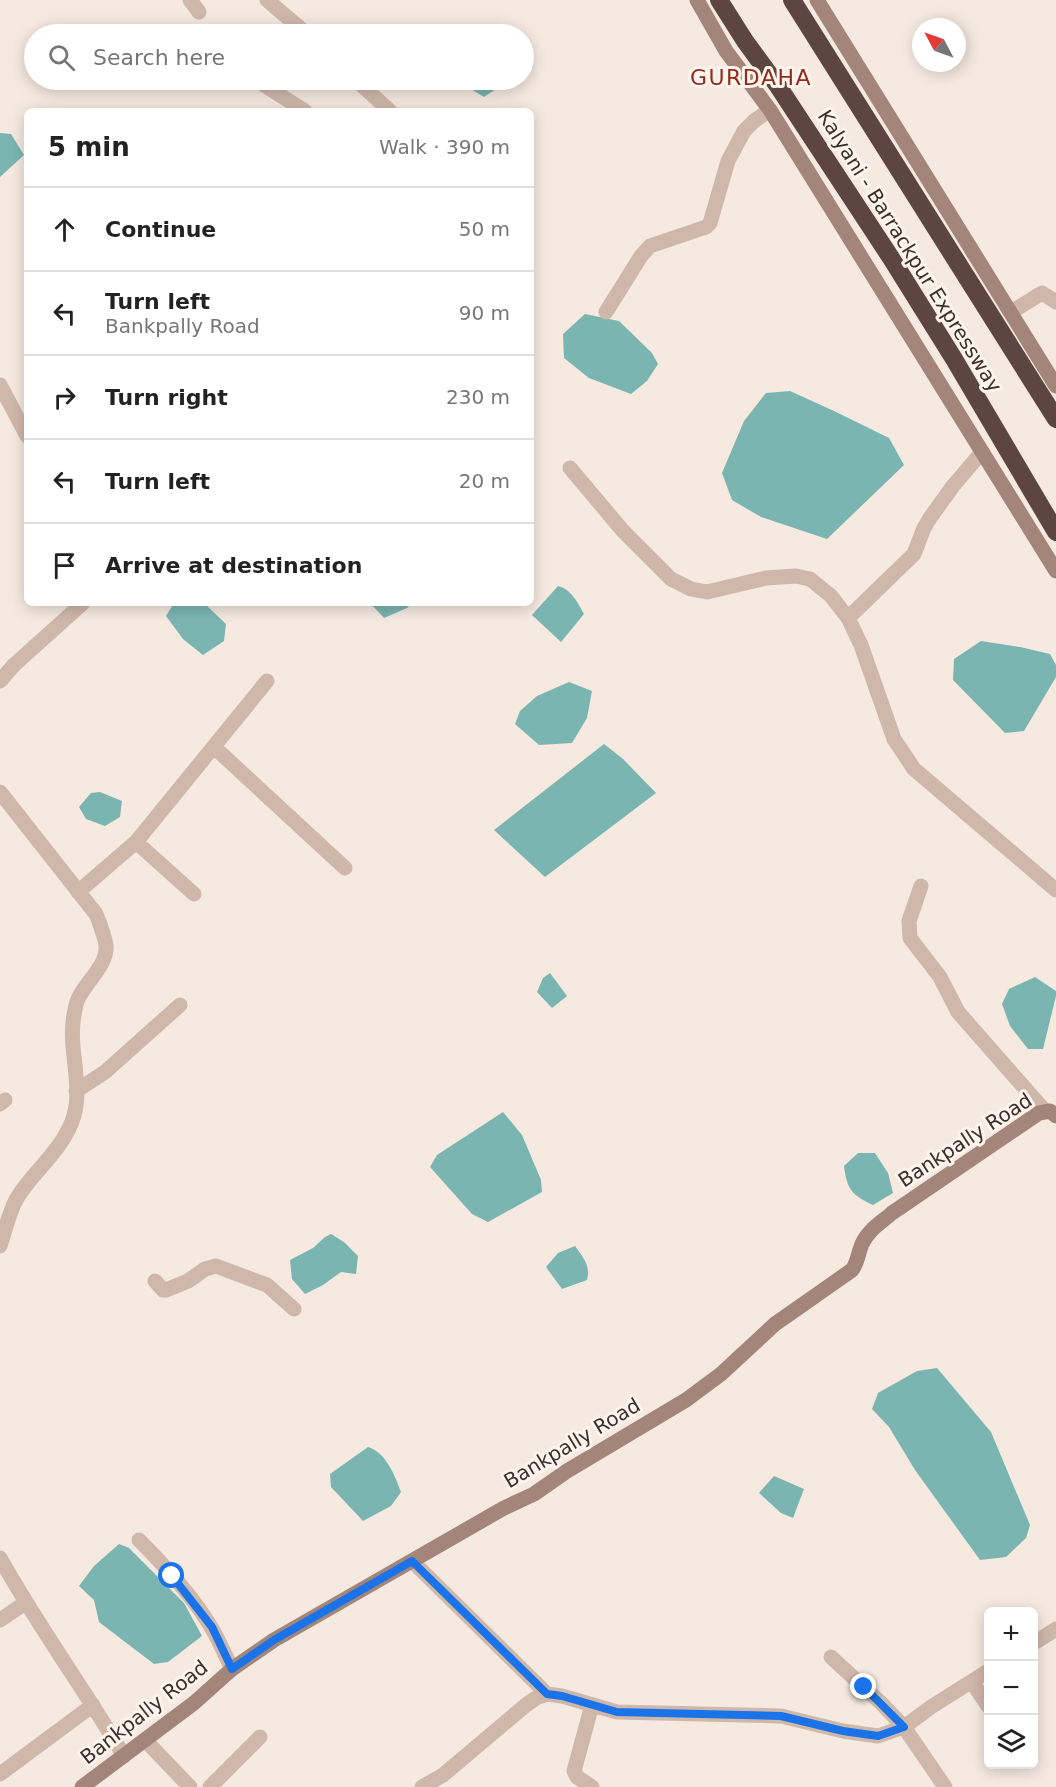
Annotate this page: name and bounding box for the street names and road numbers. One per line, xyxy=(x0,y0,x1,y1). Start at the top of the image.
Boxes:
street label: Kalyani - Barrackpur Expressway xyxy=(813,105,1007,397)
street label: Bankpally Road xyxy=(894,1088,1036,1192)
street label: Bankpally Road xyxy=(500,1393,644,1493)
street label: Bankpally Road xyxy=(76,1655,212,1769)

